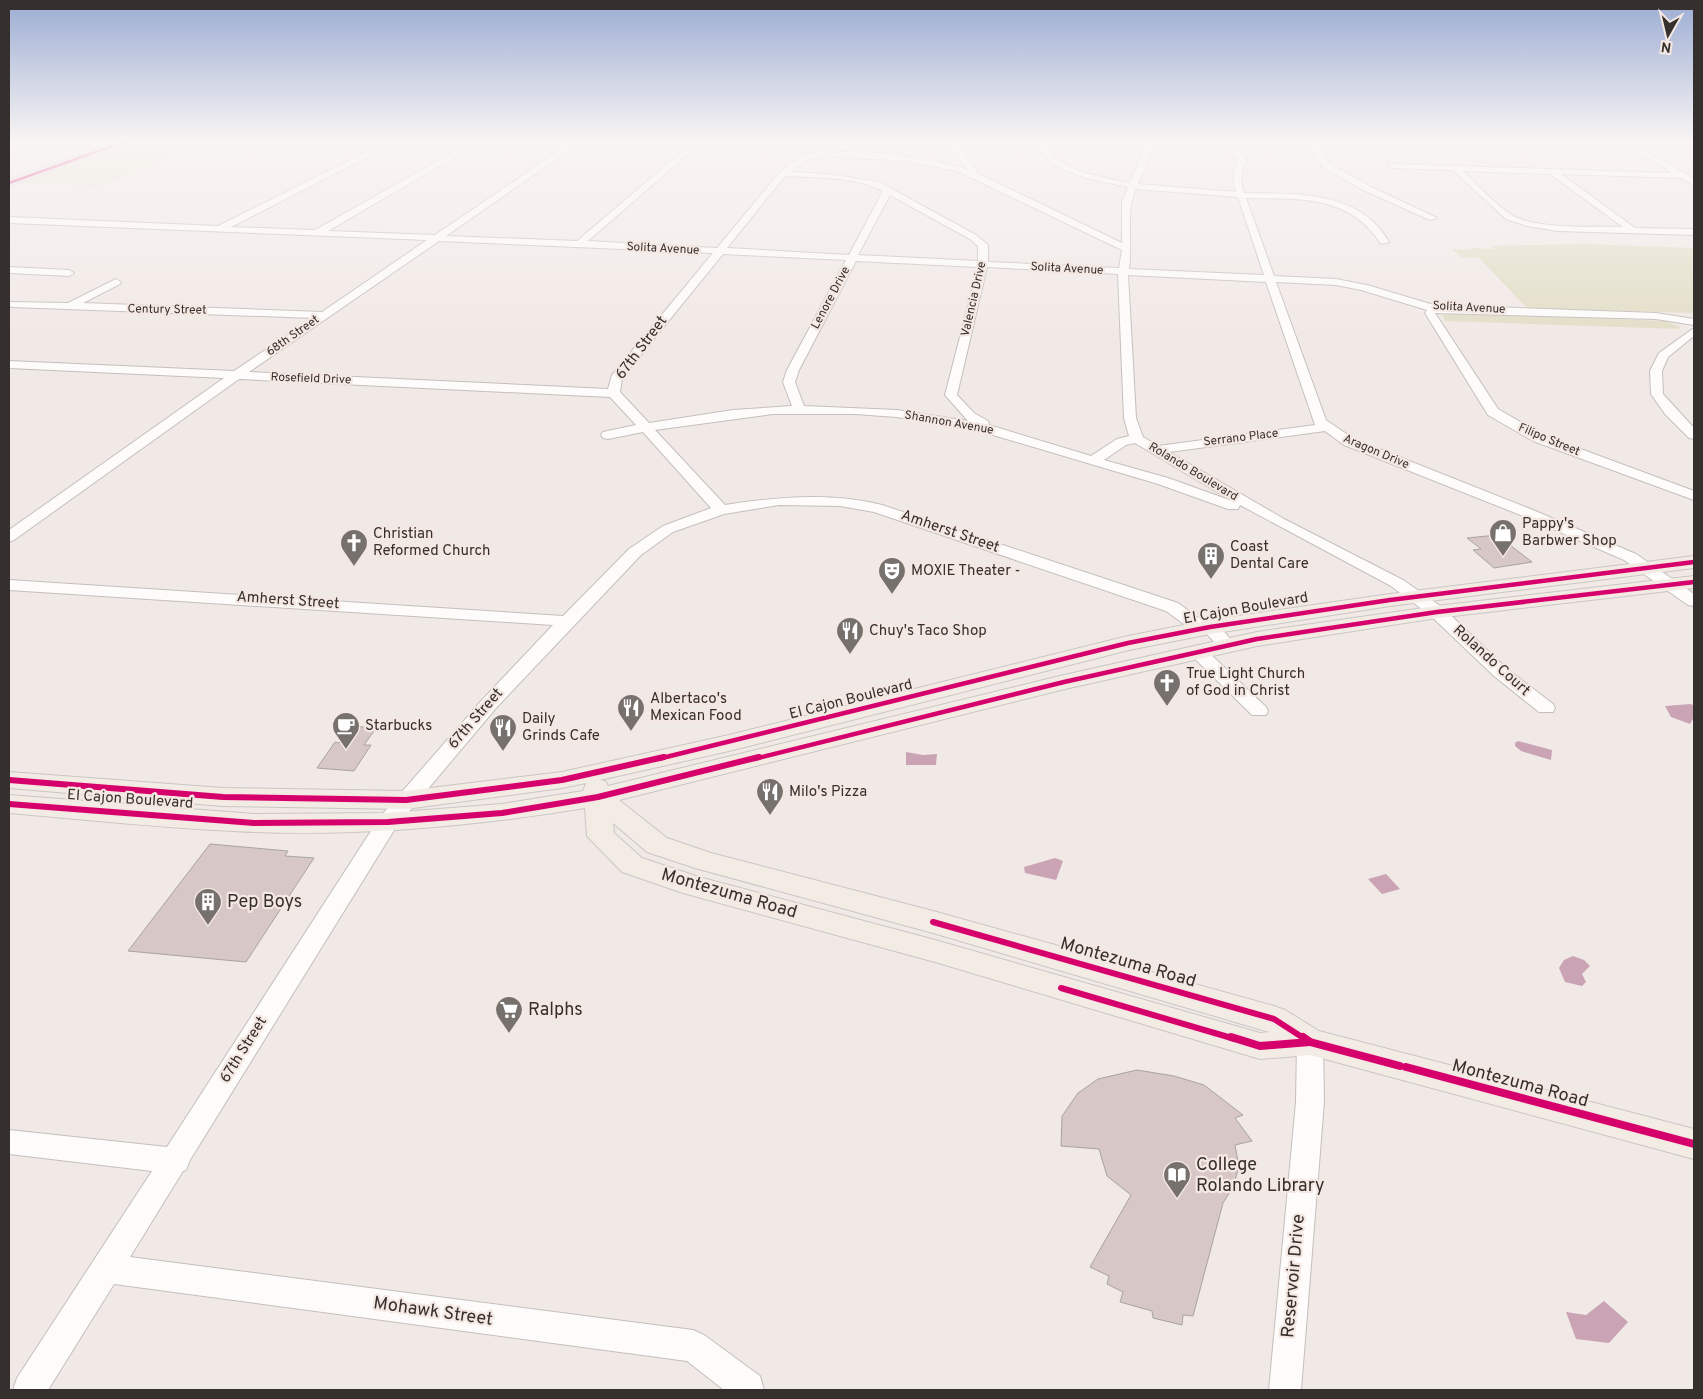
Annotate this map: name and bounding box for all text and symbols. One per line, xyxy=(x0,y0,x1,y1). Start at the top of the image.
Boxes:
north arrow xyxy=(1643,10,1693,60)
text: N xyxy=(1660,37,1673,56)
street label: Solita Avenue xyxy=(626,239,700,259)
street label: Solita Avenue xyxy=(1030,259,1104,279)
street label: Valencia Drive xyxy=(958,260,990,338)
street label: Lenore Drive xyxy=(808,264,854,332)
street label: Solita Avenue xyxy=(1432,298,1506,318)
street label: Century Street xyxy=(127,301,207,319)
street label: 68th Street xyxy=(263,312,323,360)
street label: 67th Street xyxy=(612,312,672,384)
street label: Rosefield Drive xyxy=(270,370,352,388)
street label: Shannon Avenue xyxy=(903,407,995,439)
street label: Filipo Street xyxy=(1516,420,1582,460)
street label: Serrano Place xyxy=(1203,425,1279,451)
street label: Aragon Drive xyxy=(1340,431,1412,473)
street label: Rolando Boulevard xyxy=(1145,439,1241,505)
street label: Amherst Street xyxy=(898,506,1002,558)
place label: Pappy's Barbwer Shop xyxy=(1522,515,1617,551)
shop icon: Pappy's Barbwer Shop xyxy=(1488,518,1518,557)
place label: Christian Reformed Church xyxy=(373,525,490,561)
church icon: Christian Reformed Church xyxy=(339,528,369,567)
place label: Coast Dental Care xyxy=(1230,538,1309,574)
building icon: Coast Dental Care xyxy=(1196,541,1226,580)
theatre icon: MOXIE Theater - xyxy=(877,556,907,595)
place label: MOXIE Theater - xyxy=(911,562,1021,581)
street label: Amherst Street xyxy=(236,588,340,614)
street label: El Cajon Boulevard xyxy=(1182,589,1310,629)
restaurant icon: Chuy's Taco Shop xyxy=(835,616,865,655)
street label: Rolando Court xyxy=(1448,621,1534,701)
place label: Chuy's Taco Shop xyxy=(869,622,987,641)
place label: True Light Church of God in Christ xyxy=(1186,665,1305,701)
church icon: True Light Church of God in Christ xyxy=(1152,668,1182,707)
street label: El Cajon Boulevard xyxy=(787,675,915,725)
street label: 67th Street xyxy=(444,685,508,753)
place label: Albertaco's Mexican Food xyxy=(650,690,742,726)
restaurant icon: Albertaco's Mexican Food xyxy=(616,693,646,732)
place label: Daily Grinds Cafe xyxy=(522,710,600,746)
cafe icon: Starbucks xyxy=(331,711,361,750)
restaurant icon: Daily Grinds Cafe xyxy=(488,713,518,752)
place label: Starbucks xyxy=(365,717,432,736)
restaurant icon: Milo's Pizza xyxy=(755,777,785,816)
place label: Milo's Pizza xyxy=(789,783,867,802)
street label: El Cajon Boulevard xyxy=(66,786,194,814)
street label: Montezuma Road xyxy=(658,864,800,924)
building icon: Pep Boys xyxy=(193,887,223,926)
place label: Pep Boys xyxy=(227,891,302,914)
street label: Montezuma Road xyxy=(1057,933,1199,993)
supermarket icon: Ralphs xyxy=(494,995,524,1034)
place label: Ralphs xyxy=(528,999,583,1022)
street label: 67th Street xyxy=(216,1013,272,1087)
street label: Montezuma Road xyxy=(1449,1055,1591,1113)
place label: College Rolando Library xyxy=(1196,1154,1324,1198)
library icon: College Rolando Library xyxy=(1162,1160,1192,1199)
street label: Reservoir Drive xyxy=(1277,1213,1311,1339)
street label: Mohawk Street xyxy=(372,1292,494,1332)

